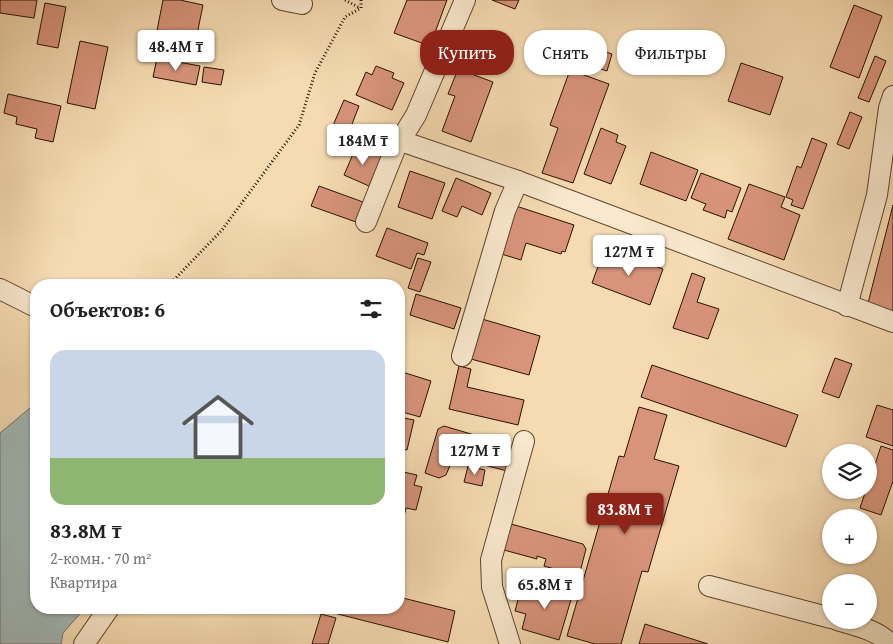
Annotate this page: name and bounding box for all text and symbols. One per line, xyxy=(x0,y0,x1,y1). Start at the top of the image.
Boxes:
pin: 48.4M ₸ xyxy=(130,30,222,72)
chip: Купить xyxy=(420,30,514,75)
chip: Снять xyxy=(524,30,607,75)
chip: Фильтры xyxy=(617,30,725,75)
text: 48.4M ₸ xyxy=(149,34,203,58)
pin: 184M ₸ xyxy=(322,124,404,166)
text: 184M ₸ xyxy=(338,128,388,152)
pin: 127M ₸ xyxy=(588,234,670,277)
text: 127M ₸ xyxy=(604,239,654,263)
text: Объектов: 6 xyxy=(50,294,165,325)
icon: filters xyxy=(357,295,385,323)
icon: home xyxy=(173,382,263,472)
pin: 127M ₸ xyxy=(434,434,516,476)
text: 127M ₸ xyxy=(450,438,500,462)
map controls xyxy=(822,444,877,629)
button: layers xyxy=(822,444,877,499)
pin: 83.8M ₸ xyxy=(579,492,671,535)
text: 83.8M ₸ xyxy=(598,497,652,521)
button: + xyxy=(822,509,877,564)
text: 83.8M ₸ xyxy=(50,515,122,546)
text: 2-комн. · 70 m² xyxy=(50,546,151,570)
pin: 65.8M ₸ xyxy=(499,568,591,610)
text: Квартира xyxy=(50,570,117,594)
text: 65.8M ₸ xyxy=(518,572,572,596)
button: − xyxy=(822,574,877,629)

